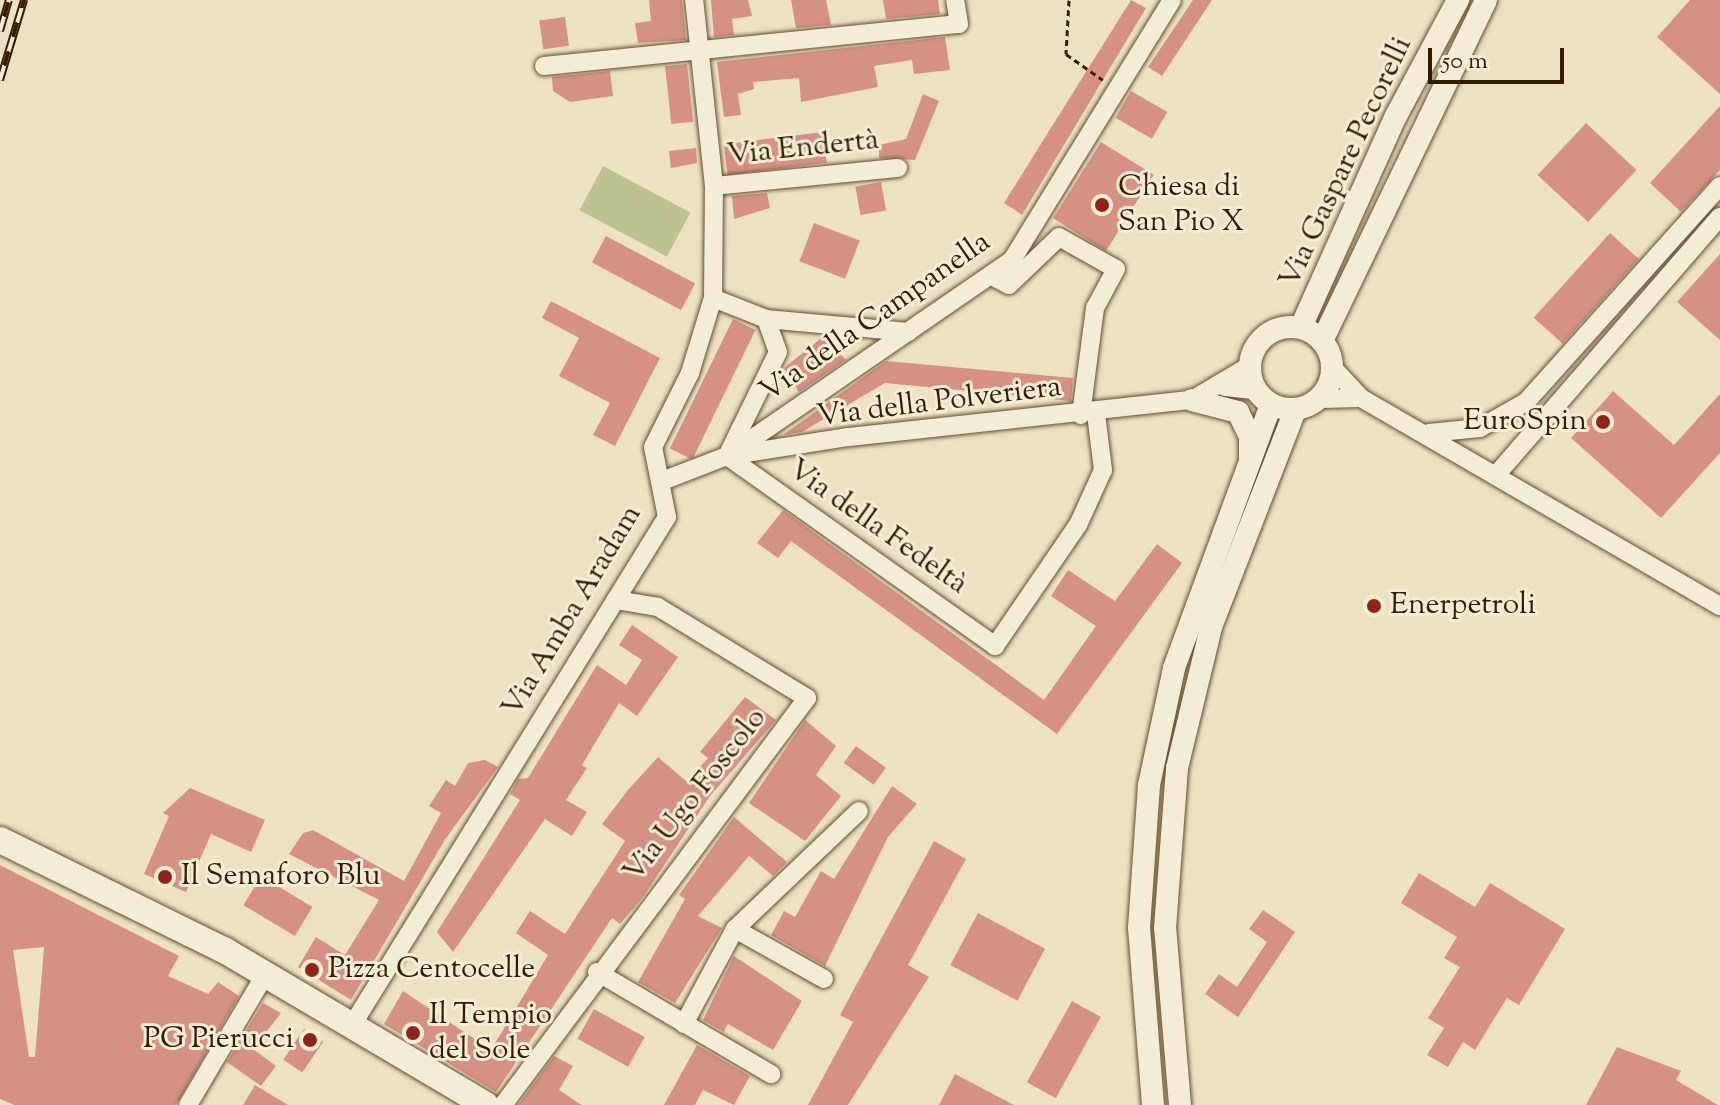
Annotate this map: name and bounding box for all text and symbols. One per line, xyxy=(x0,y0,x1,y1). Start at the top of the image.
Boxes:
street label: Via Gaspare Pecorelli xyxy=(1273,32,1421,294)
scale bar xyxy=(1432,32,1568,82)
text: 50 m xyxy=(1442,45,1488,79)
street label: Via Endertà xyxy=(725,123,881,175)
place label: Chiesa di San Pio X xyxy=(1118,170,1244,240)
marker: Chiesa di San Pio X xyxy=(1093,196,1111,214)
street label: Via della Campanella xyxy=(754,225,998,411)
street label: Via della Polveriera xyxy=(815,370,1063,436)
place label: EuroSpin xyxy=(1463,404,1587,440)
marker: EuroSpin xyxy=(1594,413,1612,431)
street label: Via della Fedeltà xyxy=(780,453,974,603)
street label: Via Amba Aradam xyxy=(496,500,650,724)
place label: Enerpetroli xyxy=(1390,588,1536,624)
marker: Enerpetroli xyxy=(1365,597,1383,615)
street label: Via Ugo Foscolo xyxy=(617,702,775,890)
place label: Il Semaforo Blu xyxy=(181,859,380,895)
marker: Il Semaforo Blu xyxy=(156,868,174,886)
place label: Pizza Centocelle xyxy=(328,952,535,988)
marker: Pizza Centocelle xyxy=(303,961,321,979)
place label: Il Tempio del Sole xyxy=(429,998,552,1068)
place label: PG Pierucci xyxy=(143,1022,294,1058)
marker: Il Tempio del Sole xyxy=(404,1024,422,1042)
marker: PG Pierucci xyxy=(301,1031,319,1049)

